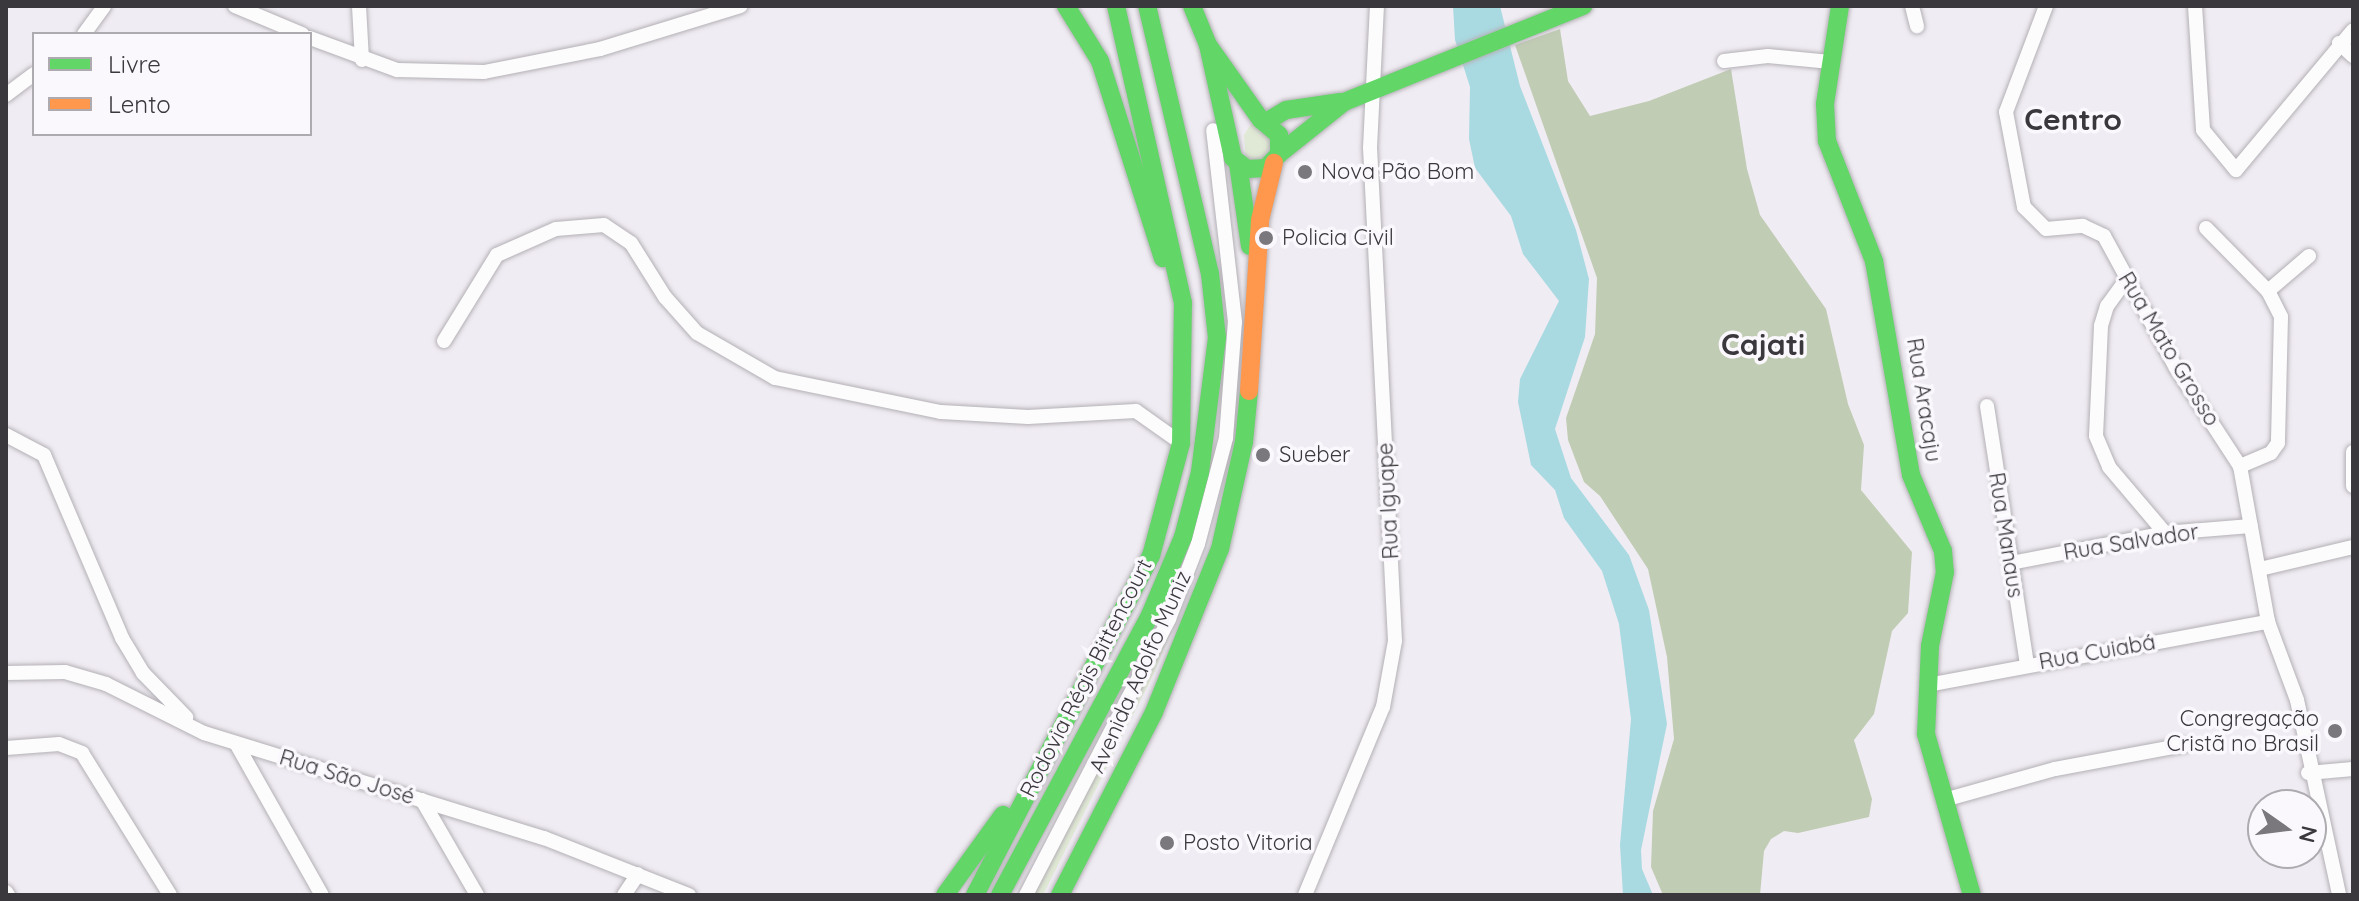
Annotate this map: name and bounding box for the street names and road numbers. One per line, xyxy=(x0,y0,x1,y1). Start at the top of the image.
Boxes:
street label: Rua Mato Grosso xyxy=(2113,267,2225,431)
street label: Rua Aracaju xyxy=(1901,336,1947,464)
street label: Rua Iguape xyxy=(1372,442,1404,560)
street label: Rua Manaus xyxy=(1983,470,2029,600)
street label: Rua Salvador xyxy=(2061,518,2201,566)
street label: Rodovia Régis Bittencourt xyxy=(1014,554,1158,802)
street label: Avenida Adolfo Muniz xyxy=(1083,567,1197,777)
street label: Rua Cuiabá xyxy=(2037,629,2157,675)
street label: Rua São José xyxy=(276,744,418,810)

